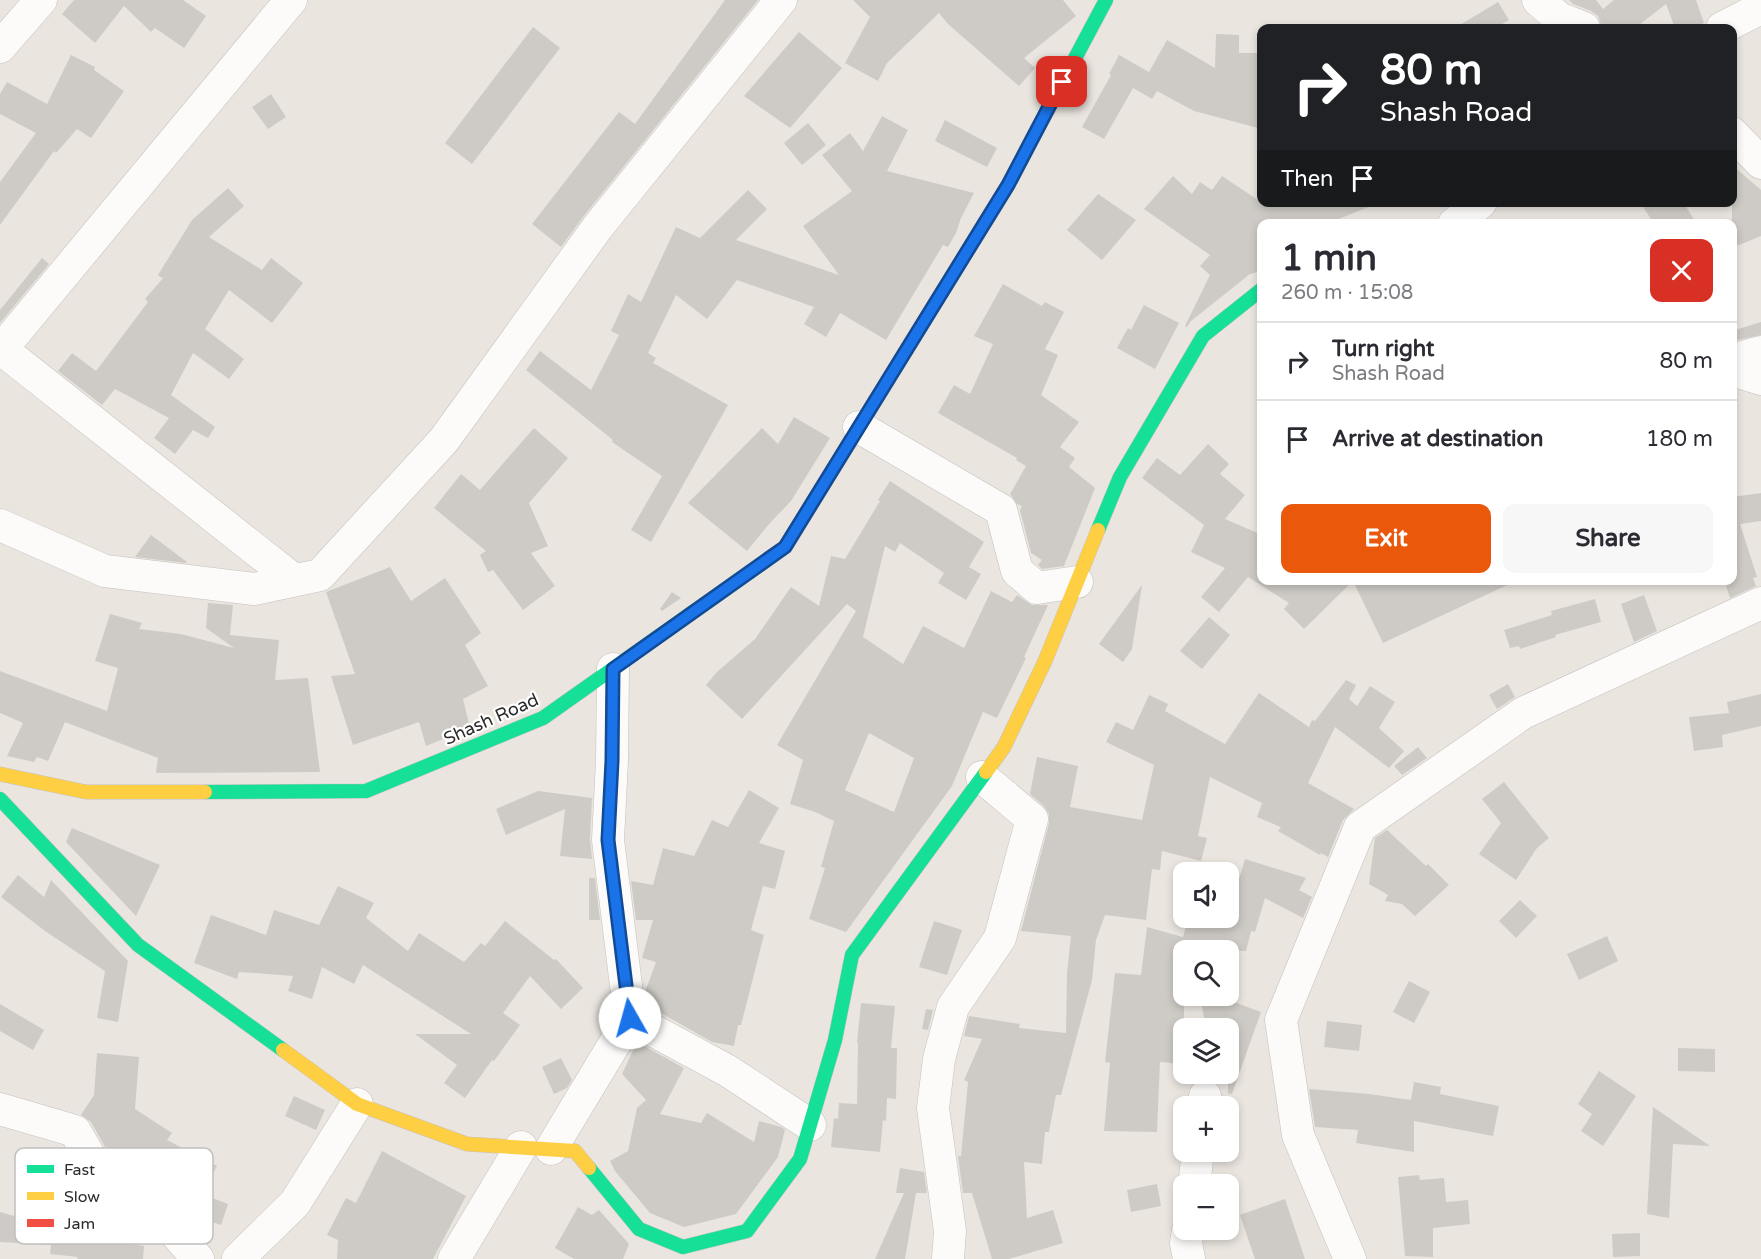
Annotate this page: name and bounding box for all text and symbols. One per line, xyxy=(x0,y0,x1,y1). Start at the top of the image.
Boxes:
text: 80 m xyxy=(1380,45,1482,96)
icon: right xyxy=(1281,48,1359,126)
pin xyxy=(1036,56,1087,107)
icon: arrive xyxy=(1045,65,1078,98)
text: Shash Road xyxy=(1380,96,1532,129)
icon: arrive xyxy=(1346,162,1379,195)
text: Then xyxy=(1281,166,1334,192)
text: 1 min xyxy=(1281,237,1377,280)
button: close xyxy=(1650,239,1713,302)
text: 260 m · 15:08 xyxy=(1281,281,1413,305)
text: Turn right xyxy=(1332,336,1434,362)
icon: right xyxy=(1281,345,1314,378)
text: 80 m xyxy=(1659,348,1713,374)
text: Shash Road xyxy=(1332,362,1445,386)
icon: arrive xyxy=(1281,423,1314,456)
text: Arrive at destination xyxy=(1332,426,1543,452)
text: 180 m xyxy=(1646,426,1713,452)
button: Exit xyxy=(1281,504,1491,573)
button: Share xyxy=(1503,504,1713,573)
street label: Shash Road xyxy=(440,688,542,750)
map controls xyxy=(1173,862,1239,1240)
button: sound xyxy=(1173,862,1239,928)
button: search xyxy=(1173,940,1239,1006)
position arrow xyxy=(598,986,662,1050)
button: layers xyxy=(1173,1018,1239,1084)
button: + xyxy=(1173,1096,1239,1162)
legend xyxy=(15,1148,213,1244)
text: Fast xyxy=(64,1160,95,1180)
button: − xyxy=(1173,1174,1239,1240)
text: Slow xyxy=(64,1187,100,1207)
text: Jam xyxy=(64,1214,95,1234)

